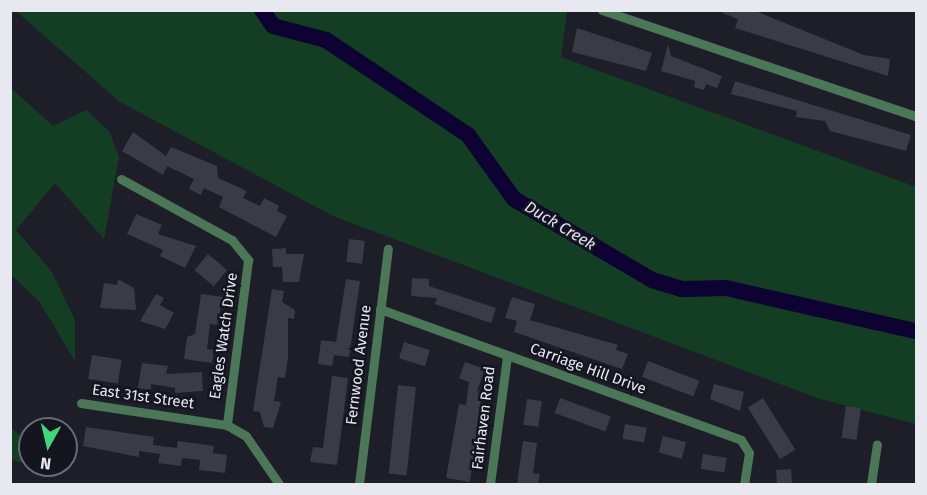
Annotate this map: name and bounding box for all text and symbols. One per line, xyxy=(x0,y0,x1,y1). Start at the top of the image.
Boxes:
water label: Duck Creek xyxy=(521,197,599,255)
street label: Eagles Watch Drive xyxy=(206,272,242,400)
street label: Fernwood Avenue xyxy=(343,304,375,426)
street label: Carriage Hill Drive xyxy=(527,340,649,398)
street label: Fairhaven Road xyxy=(469,365,499,471)
street label: East 31st Street xyxy=(91,381,195,413)
north arrow xyxy=(18,417,78,477)
text: N xyxy=(39,453,52,473)

